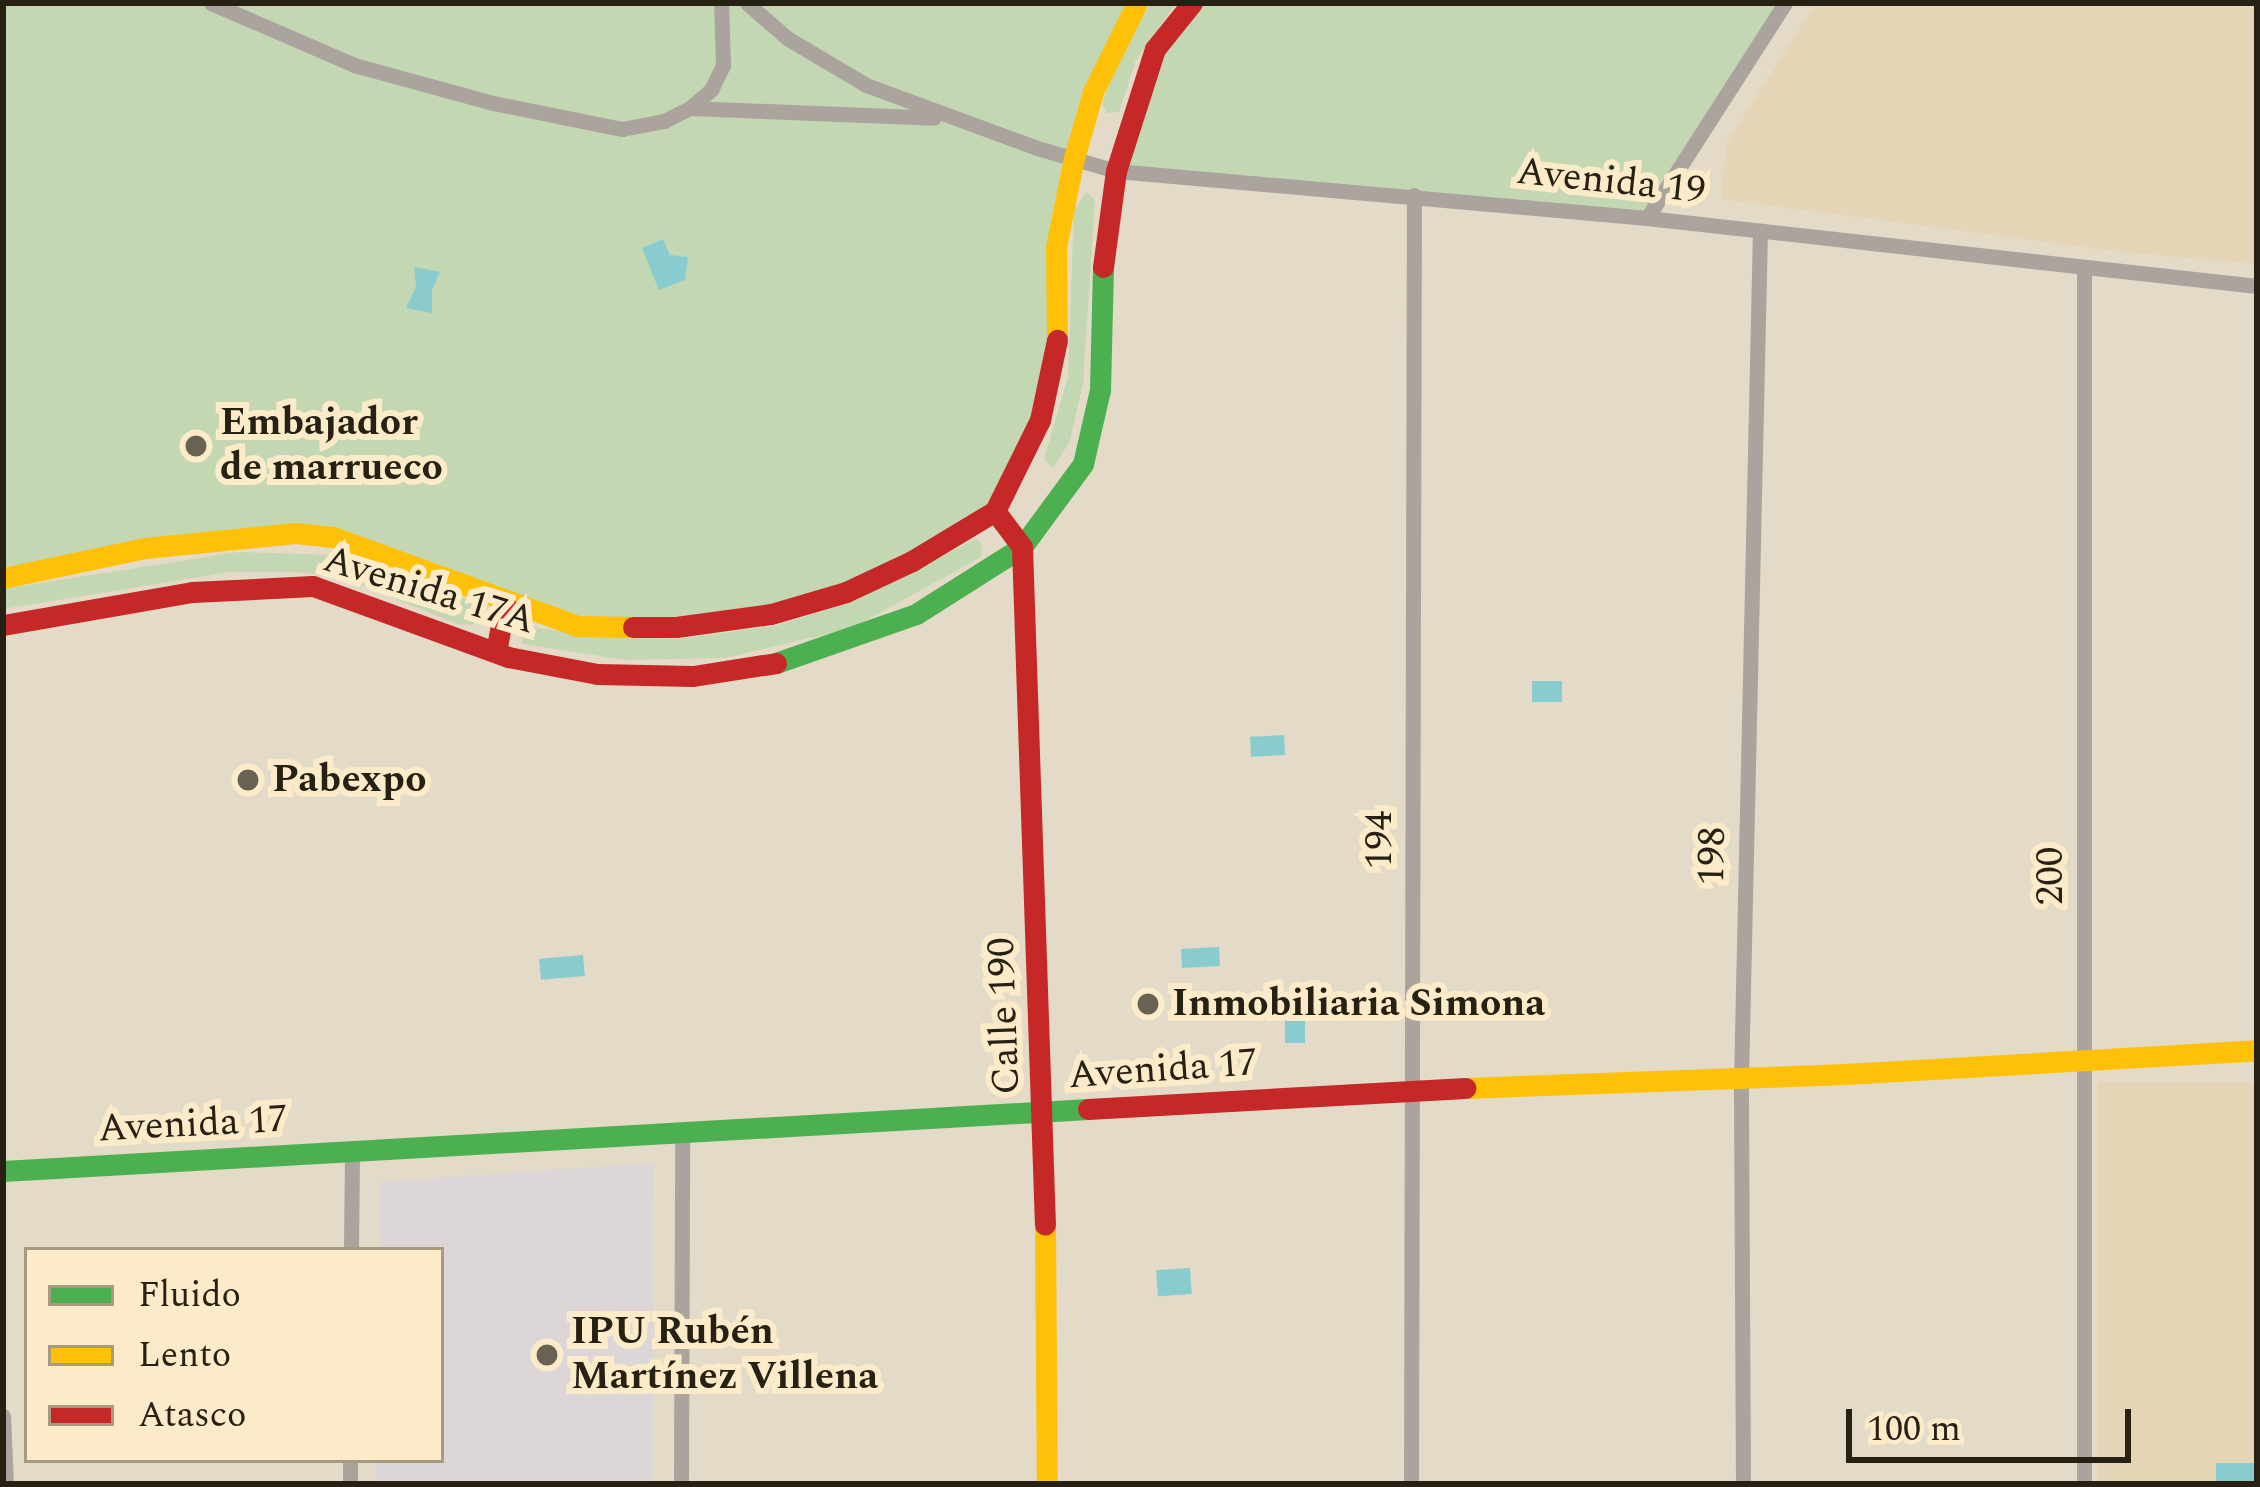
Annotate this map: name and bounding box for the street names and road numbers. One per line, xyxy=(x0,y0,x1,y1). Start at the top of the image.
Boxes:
street label: Avenida 19 xyxy=(1514,149,1708,215)
street label: Avenida 17A xyxy=(318,537,540,645)
street label: 194 xyxy=(1357,811,1403,869)
street label: 198 xyxy=(1689,826,1737,886)
street label: 200 xyxy=(2028,847,2074,905)
street label: Calle 190 xyxy=(979,937,1031,1095)
street label: Avenida 17 xyxy=(1067,1040,1259,1100)
street label: Avenida 17 xyxy=(97,1097,289,1153)

